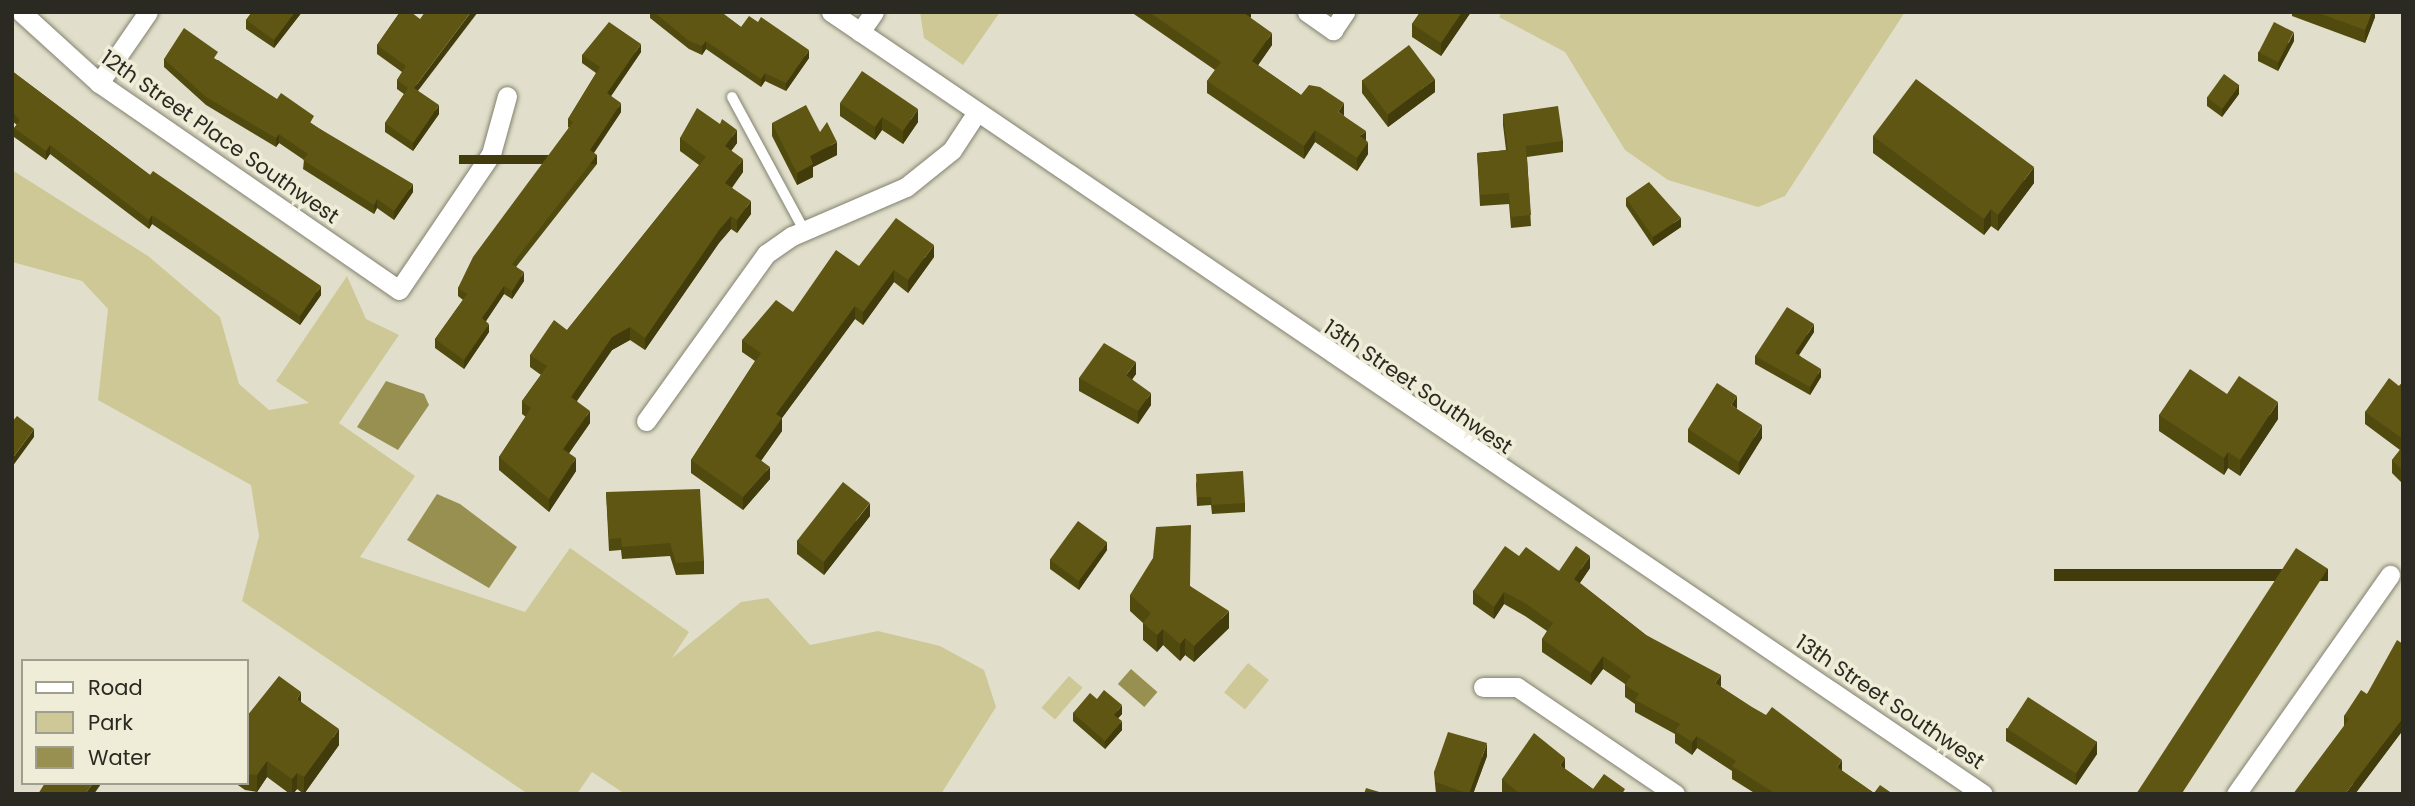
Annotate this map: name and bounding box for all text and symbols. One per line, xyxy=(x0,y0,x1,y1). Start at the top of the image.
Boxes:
street label: 12th Street Place Southwest xyxy=(96,45,344,229)
street label: 13th Street Southwest xyxy=(1319,314,1517,460)
street label: 13th Street Southwest xyxy=(1791,629,1989,775)
legend xyxy=(21,659,248,785)
text: Road xyxy=(88,673,143,702)
text: Park xyxy=(88,708,133,737)
text: Water xyxy=(88,743,151,772)

